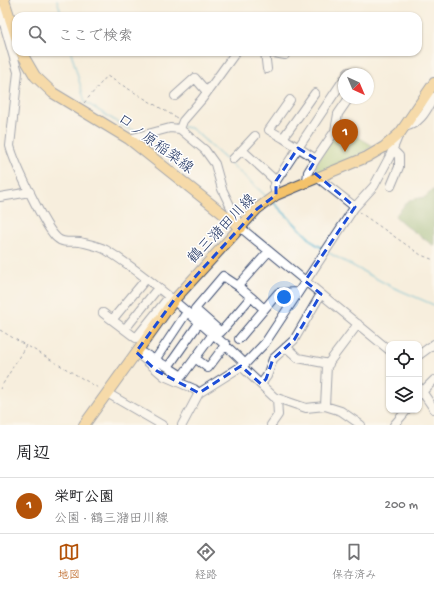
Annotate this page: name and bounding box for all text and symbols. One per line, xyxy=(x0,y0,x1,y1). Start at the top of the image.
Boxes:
search box xyxy=(12,12,422,56)
icon: search xyxy=(26,23,48,45)
text: ここで検索 xyxy=(58,28,133,46)
north arrow xyxy=(338,68,374,104)
street label: 口ノ原稲築線 xyxy=(113,110,197,178)
pin: 1 xyxy=(332,119,358,152)
street label: 鶴三潴田川線 xyxy=(184,190,260,268)
your location xyxy=(274,287,294,307)
map controls xyxy=(386,341,422,413)
button: locate xyxy=(386,341,422,377)
button: layers xyxy=(386,377,422,413)
text: 周辺 xyxy=(16,445,50,465)
text: 栄町公園 xyxy=(54,489,114,507)
text: 1 xyxy=(26,498,32,513)
text: 200 m xyxy=(385,498,418,513)
text: 公園 · 鶴三潴田川線 xyxy=(54,512,168,527)
tab: 地図 xyxy=(58,541,80,582)
tab: 経路 xyxy=(195,541,217,582)
tab: 保存済み xyxy=(332,541,376,582)

